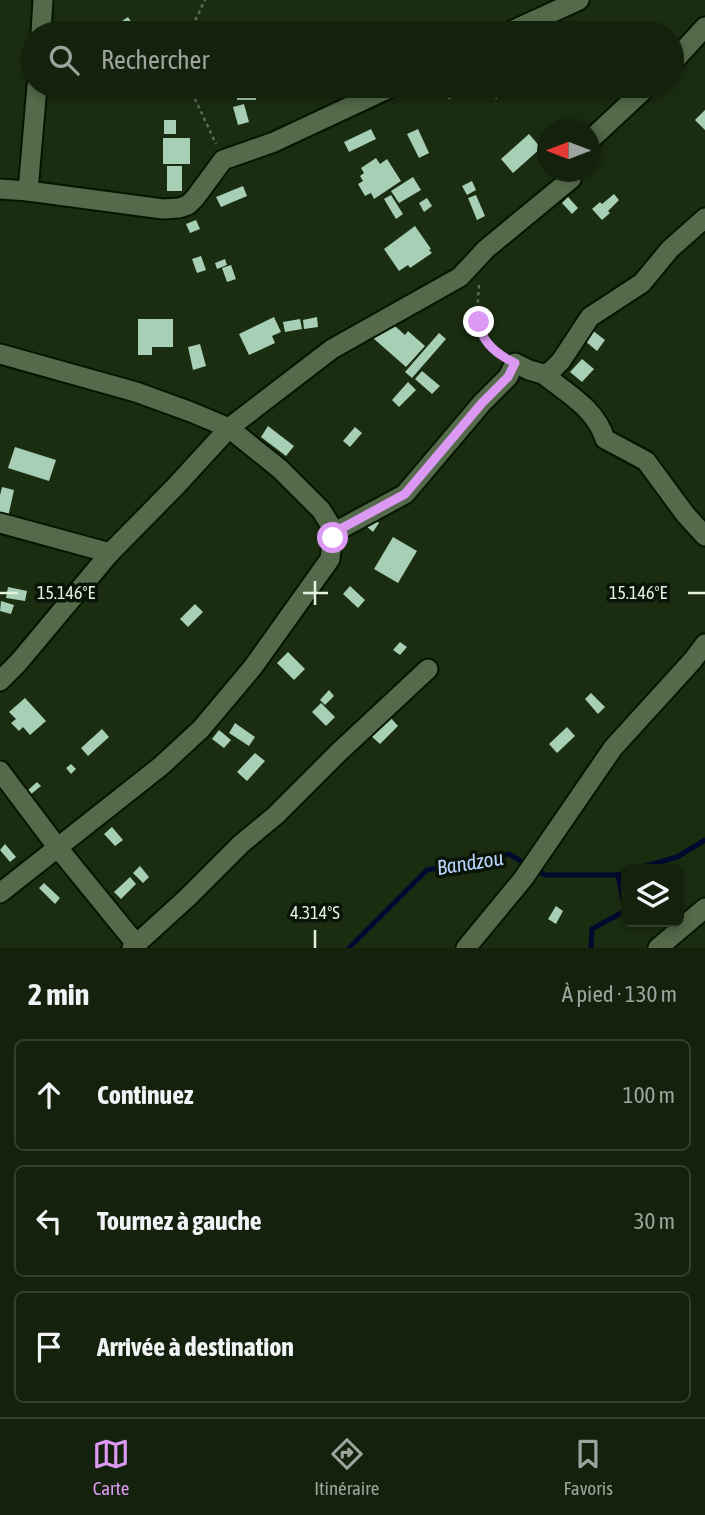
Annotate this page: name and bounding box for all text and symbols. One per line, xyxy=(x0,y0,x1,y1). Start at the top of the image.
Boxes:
search box xyxy=(21,21,684,98)
icon: search xyxy=(45,41,83,79)
text: Rechercher xyxy=(101,45,209,75)
north arrow xyxy=(537,119,600,182)
route end xyxy=(463,306,494,337)
route start xyxy=(317,522,348,553)
text: 15.146°E xyxy=(37,582,95,603)
text: 15.146°E xyxy=(609,582,667,603)
water label: Bandzou xyxy=(435,845,505,879)
map controls xyxy=(621,864,684,927)
button: layers xyxy=(621,864,684,927)
text: 4.314°S xyxy=(290,902,340,923)
text: 2 min xyxy=(28,977,89,1011)
text: À pied · 130 m xyxy=(562,981,677,1007)
icon: ahead xyxy=(30,1076,68,1114)
text: Continuez xyxy=(97,1080,193,1110)
text: 100 m xyxy=(623,1082,675,1108)
icon: left xyxy=(30,1202,68,1240)
text: Tournez à gauche xyxy=(97,1206,262,1236)
text: 30 m xyxy=(634,1208,675,1234)
icon: arrive xyxy=(30,1328,68,1366)
text: Arrivée à destination xyxy=(97,1332,294,1362)
tab: Carte xyxy=(92,1435,130,1499)
tab: Itinéraire xyxy=(314,1435,379,1499)
tab: Favoris xyxy=(564,1435,613,1499)

